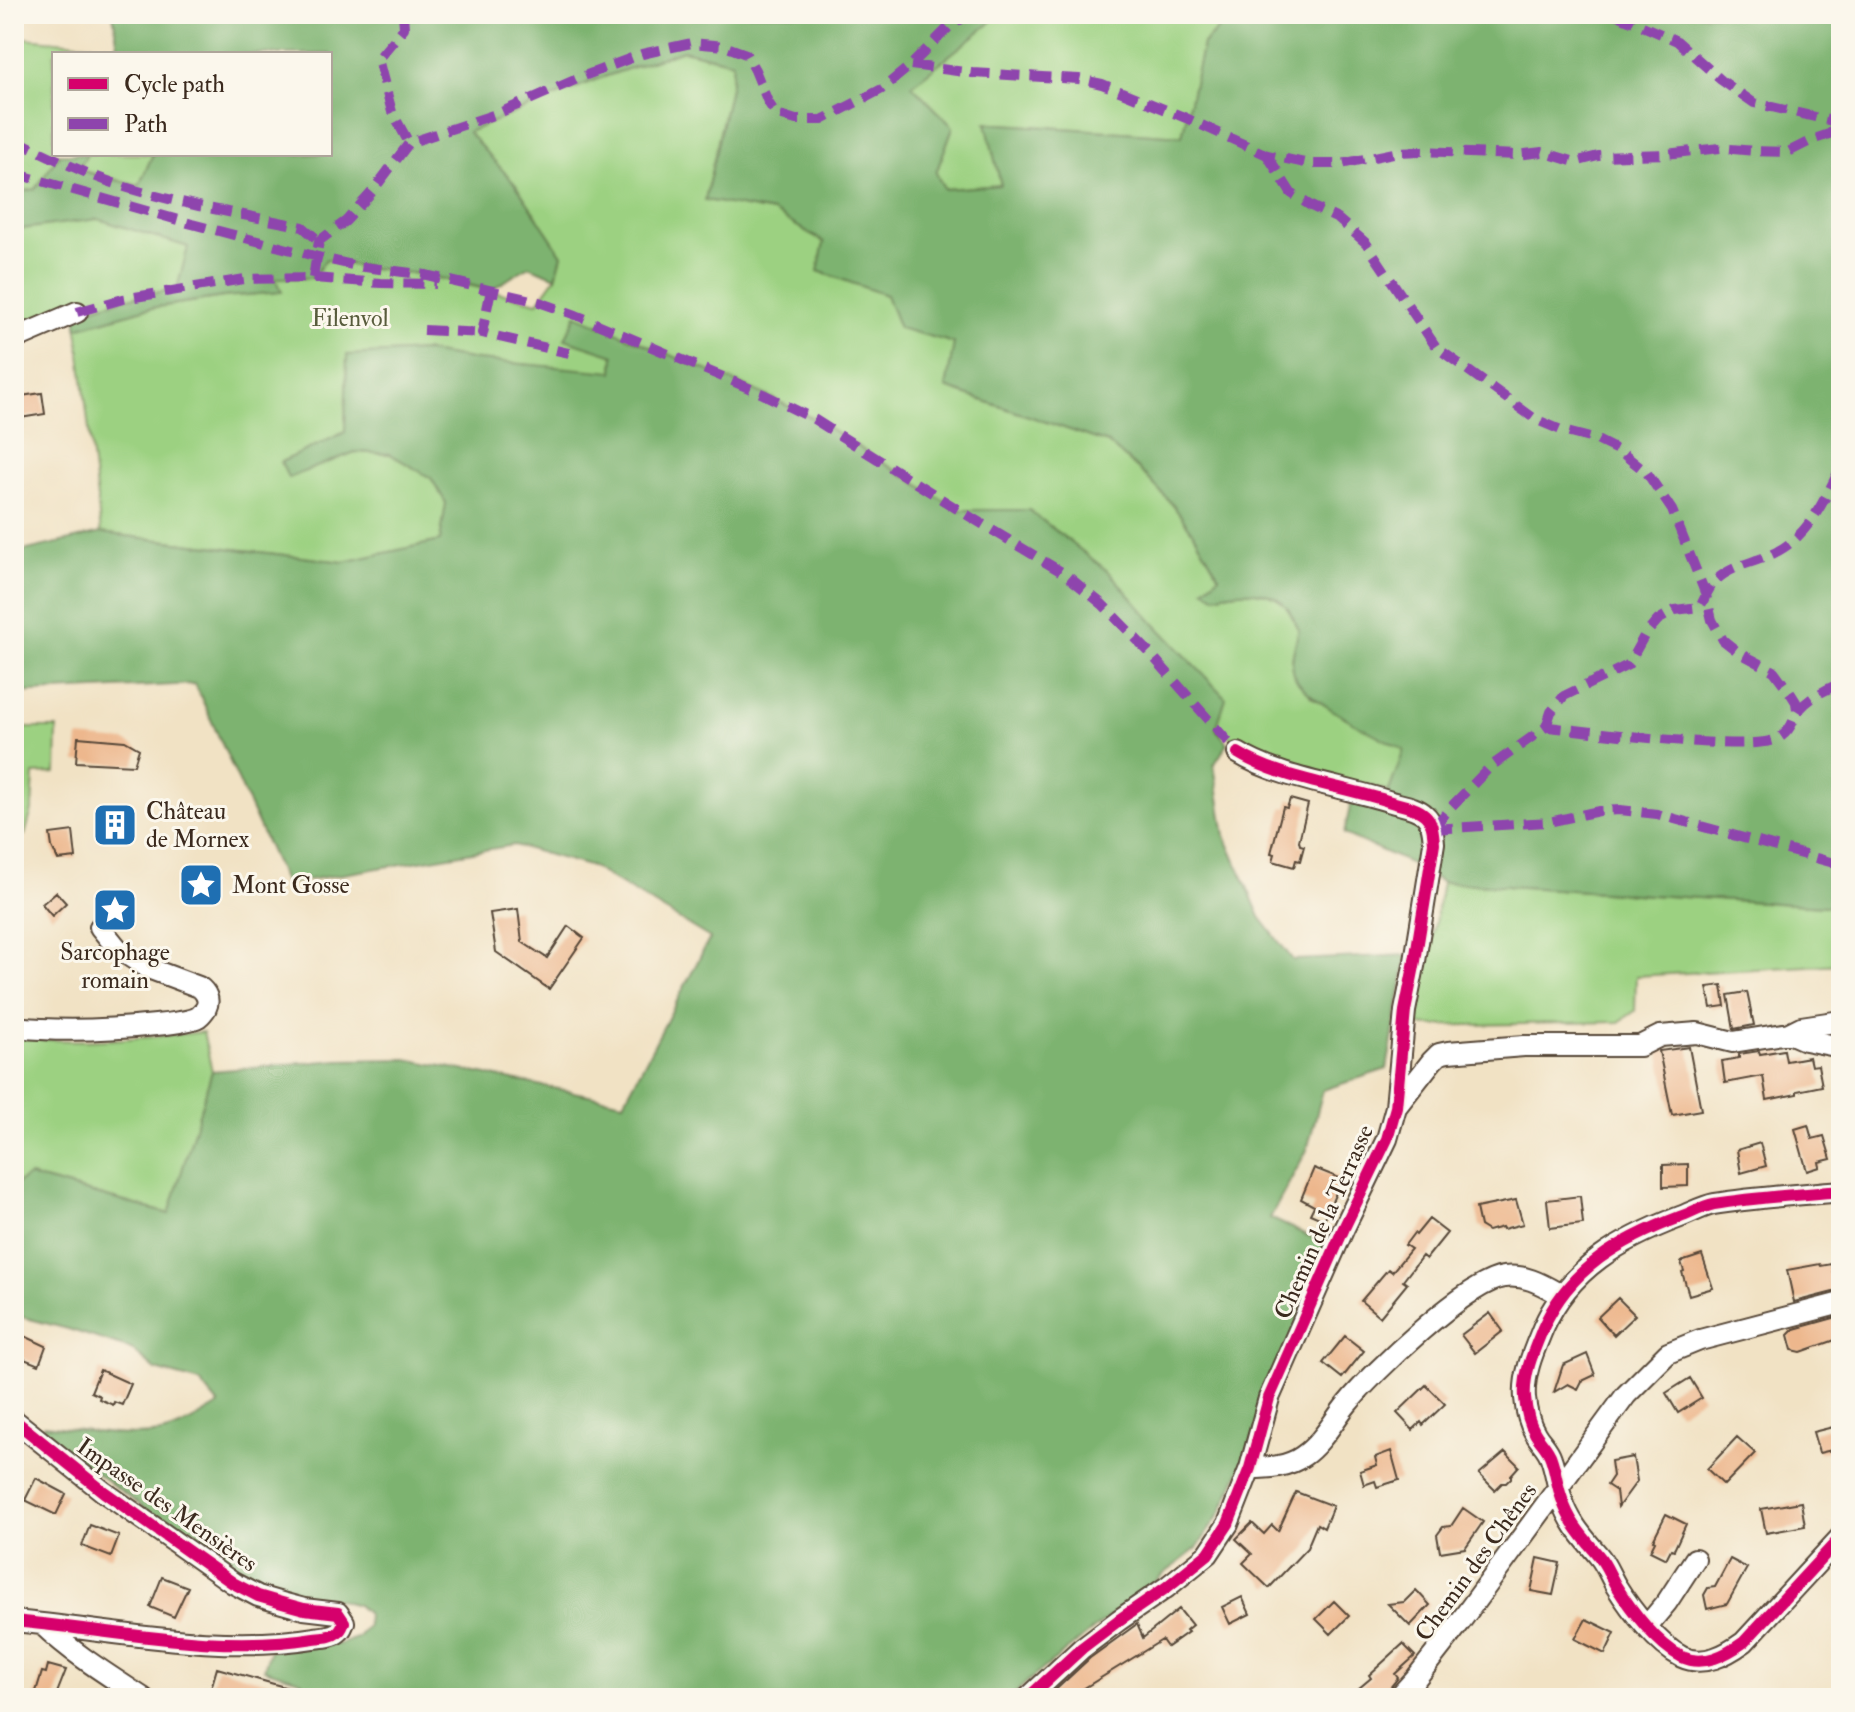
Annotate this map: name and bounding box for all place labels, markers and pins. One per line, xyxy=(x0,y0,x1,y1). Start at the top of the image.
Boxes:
place label: Château de Mornex xyxy=(146,796,250,855)
building icon: Château de Mornex xyxy=(91,801,139,849)
place icon: Mont Gosse xyxy=(177,861,225,909)
place label: Mont Gosse xyxy=(232,870,350,901)
place icon: Sarcophage romain xyxy=(91,886,139,934)
place label: Sarcophage romain xyxy=(60,937,170,996)

